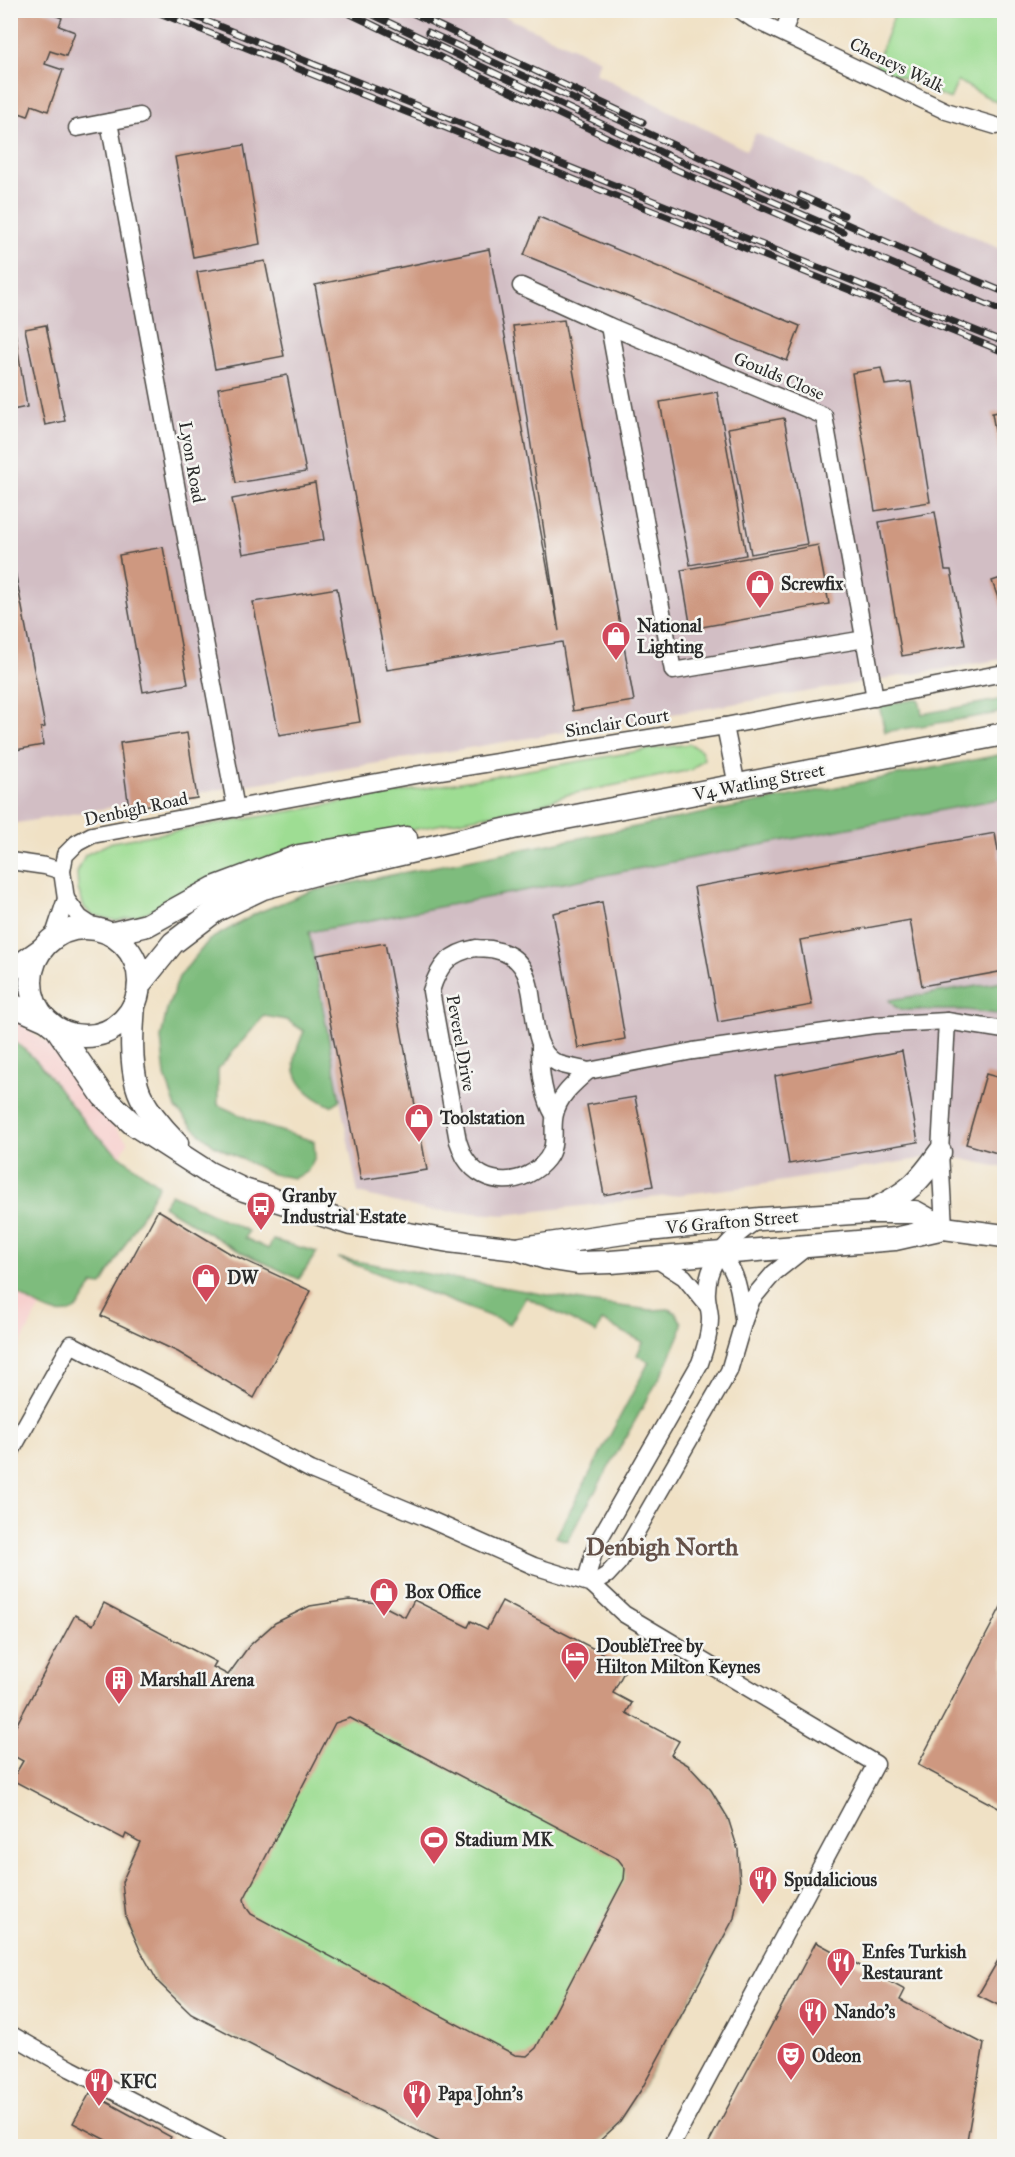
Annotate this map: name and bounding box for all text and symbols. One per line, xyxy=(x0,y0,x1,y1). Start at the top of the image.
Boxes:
street label: Cheneys Walk xyxy=(846,33,949,98)
street label: Goulds Close xyxy=(730,347,828,405)
street label: Lyon Road xyxy=(174,419,210,505)
shop icon: Screwfix xyxy=(744,568,776,610)
place label: Screwfix xyxy=(781,573,844,595)
place label: National Lighting xyxy=(637,615,704,659)
shop icon: National Lighting xyxy=(600,620,632,662)
street label: Sinclair Court xyxy=(563,704,671,742)
street label: V4 Watling Street xyxy=(691,758,827,807)
street label: Denbigh Road xyxy=(82,787,190,832)
street label: Peverel Drive xyxy=(442,993,480,1093)
shop icon: Toolstation xyxy=(403,1102,435,1144)
place label: Toolstation xyxy=(439,1107,525,1129)
place label: Granby Industrial Estate xyxy=(282,1185,407,1228)
bus stop icon: Granby Industrial Estate xyxy=(245,1190,277,1232)
street label: V6 Grafton Street xyxy=(664,1205,800,1239)
shop icon: DW xyxy=(190,1262,222,1304)
place label: DW xyxy=(227,1267,259,1289)
district label: Denbigh North xyxy=(586,1532,739,1562)
shop icon: Box Office xyxy=(368,1576,400,1618)
place label: Box Office xyxy=(405,1581,481,1603)
place label: DoubleTree by Hilton Milton Keynes xyxy=(596,1635,761,1679)
hotel icon: DoubleTree by Hilton Milton Keynes xyxy=(559,1640,591,1682)
building icon: Marshall Arena xyxy=(103,1664,135,1706)
place label: Marshall Arena xyxy=(140,1669,255,1691)
sports icon: Stadium MK xyxy=(418,1824,450,1866)
place label: Stadium MK xyxy=(455,1829,554,1851)
restaurant icon: Spudalicious xyxy=(747,1864,779,1906)
place label: Spudalicious xyxy=(784,1869,878,1892)
place label: Enfes Turkish Restaurant xyxy=(862,1941,968,1984)
restaurant icon: Enfes Turkish Restaurant xyxy=(825,1946,857,1988)
restaurant icon: Nando's xyxy=(797,1996,829,2038)
place label: Nando's xyxy=(834,2001,896,2023)
theatre icon: Odeon xyxy=(775,2040,807,2082)
place label: Odeon xyxy=(812,2045,861,2067)
restaurant icon: KFC xyxy=(83,2066,115,2108)
place label: KFC xyxy=(120,2071,157,2093)
restaurant icon: Papa John's xyxy=(401,2078,433,2120)
place label: Papa John's xyxy=(438,2083,523,2106)

